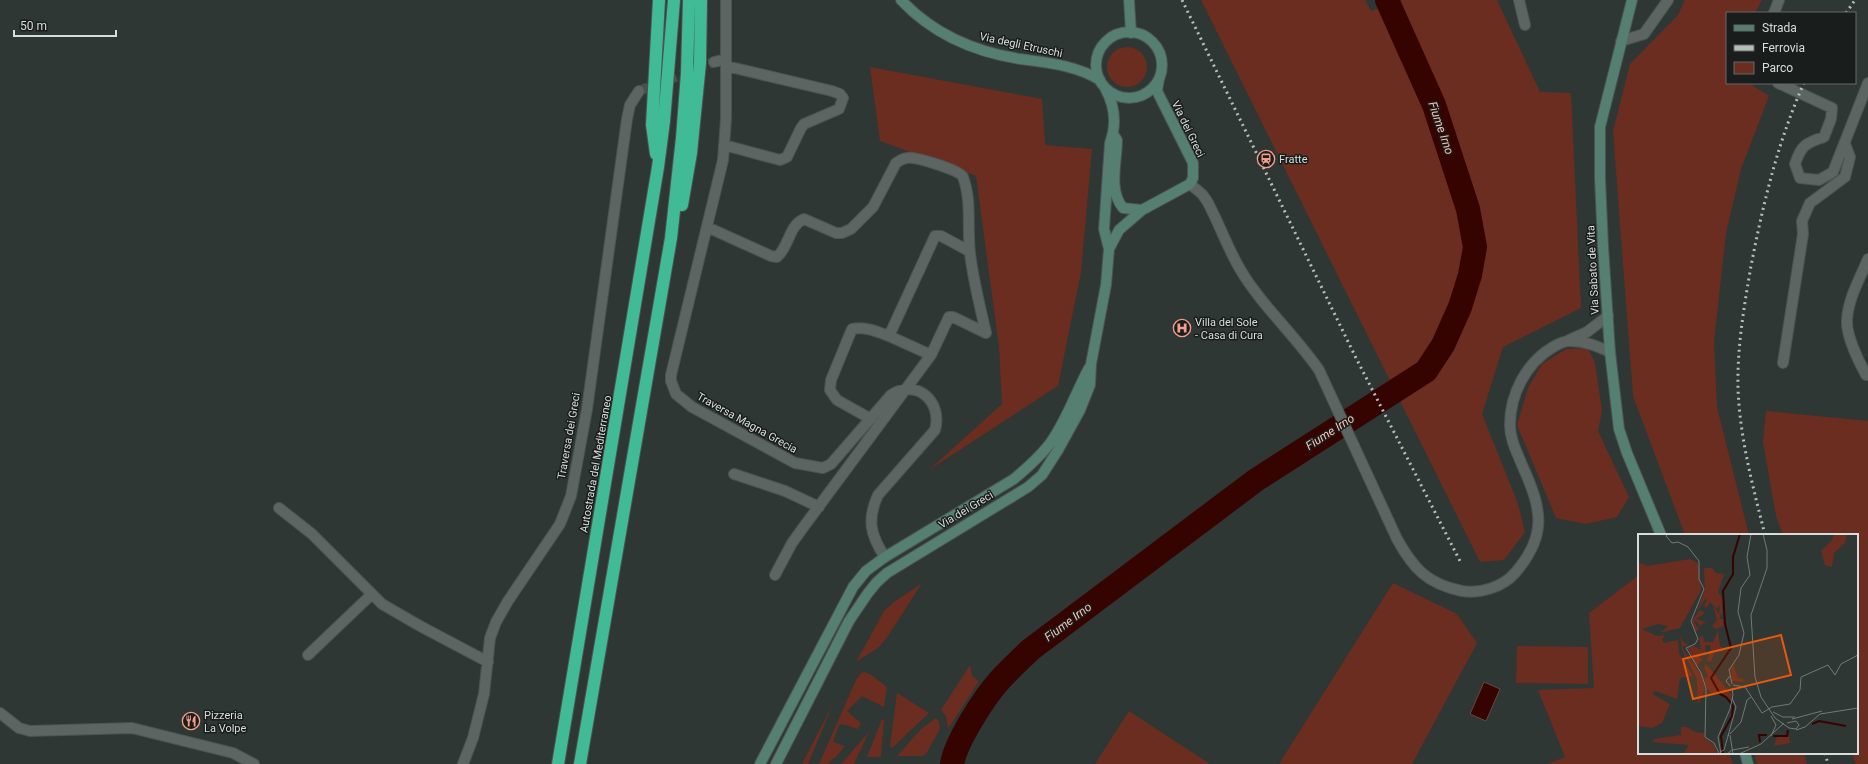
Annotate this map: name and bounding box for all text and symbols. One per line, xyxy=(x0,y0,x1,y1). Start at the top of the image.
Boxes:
scale bar xyxy=(14,12,116,38)
legend xyxy=(1726,12,1856,84)
text: 50 m xyxy=(20,19,47,33)
text: Strada xyxy=(1762,21,1797,35)
street label: Via degli Etruschi xyxy=(978,30,1064,60)
text: Ferrovia xyxy=(1762,41,1805,55)
text: Parco xyxy=(1762,61,1793,75)
street label: Via dei Greci xyxy=(1169,99,1207,159)
water label: Fiume Irno xyxy=(1425,100,1457,157)
station icon: Fratte xyxy=(1256,149,1276,169)
place label: Fratte xyxy=(1279,153,1308,166)
street label: Via Sabato de Vita xyxy=(1584,225,1602,315)
place label: Villa del Sole - Casa di Cura xyxy=(1195,316,1263,342)
hospital icon: Villa del Sole - Casa di Cura xyxy=(1172,318,1192,338)
street label: Traversa Magna Grecia xyxy=(695,390,799,456)
street label: Traversa dei Greci xyxy=(555,392,583,480)
street label: Autostrada del Mediterraneo xyxy=(578,394,614,534)
water label: Fiume Irno xyxy=(1303,411,1357,453)
street label: Via dei Greci xyxy=(936,489,996,531)
inset map xyxy=(1638,534,1858,754)
water label: Fiume Irno xyxy=(1042,600,1095,644)
place label: Pizzeria La Volpe xyxy=(204,709,247,735)
restaurant icon: Pizzeria La Volpe xyxy=(181,711,201,731)

